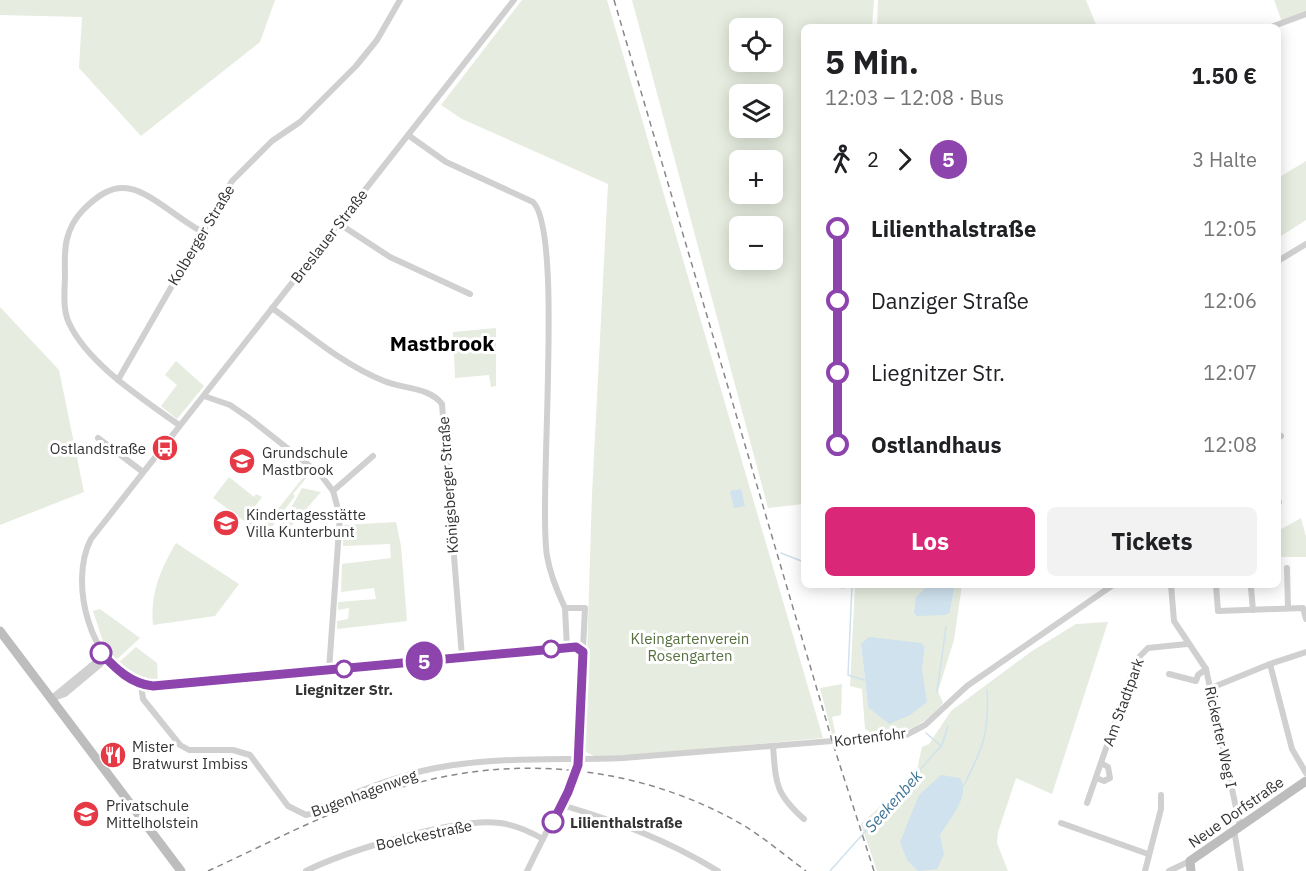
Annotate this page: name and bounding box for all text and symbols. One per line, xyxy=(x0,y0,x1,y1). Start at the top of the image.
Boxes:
map controls xyxy=(729,18,783,270)
button: locate xyxy=(729,18,783,72)
text: 5 Min. xyxy=(825,40,919,83)
text: 1.50 € xyxy=(1192,61,1257,90)
button: layers xyxy=(729,84,783,138)
text: 12:03 – 12:08 · Bus xyxy=(825,84,1004,111)
icon: walk xyxy=(825,143,858,176)
icon: forward xyxy=(888,143,921,176)
text: 5 xyxy=(942,145,955,173)
text: 2 xyxy=(867,146,879,173)
text: 3 Halte xyxy=(1192,146,1257,173)
button: + xyxy=(729,150,783,204)
street label: Kolberger Straße xyxy=(163,181,239,289)
street label: Breslauer Straße xyxy=(286,185,372,287)
text: Lilienthalstraße xyxy=(871,214,1036,243)
text: 12:05 xyxy=(1203,215,1257,242)
button: − xyxy=(729,216,783,270)
text: Danziger Straße xyxy=(871,286,1029,315)
text: 12:06 xyxy=(1203,287,1257,314)
district label: Mastbrook xyxy=(390,329,495,357)
text: Liegnitzer Str. xyxy=(871,358,1005,387)
text: 12:07 xyxy=(1203,359,1257,386)
street label: Königsberger Straße xyxy=(434,416,462,554)
text: Ostlandhaus xyxy=(871,430,1002,459)
text: 12:08 xyxy=(1203,431,1257,458)
bus stop icon: Ostlandstraße xyxy=(150,433,180,463)
place label: Ostlandstraße xyxy=(50,439,146,458)
place label: Grundschule Mastbrook xyxy=(262,443,348,479)
school or university icon: Grundschule Mastbrook xyxy=(227,446,257,476)
place label: Kindertagesstätte Villa Kunterbunt xyxy=(246,505,366,541)
button: Los xyxy=(825,507,1035,576)
button: Tickets xyxy=(1047,507,1257,576)
school or university icon: Kindertagesstätte Villa Kunterbunt xyxy=(211,508,241,538)
park label: Kleingartenverein Rosengarten xyxy=(631,629,749,665)
unlabelled marker xyxy=(542,640,560,658)
unlabelled marker xyxy=(90,642,112,664)
line badge: 5 xyxy=(404,642,444,680)
text: 5 xyxy=(418,647,430,675)
street label: Am Stadtpark xyxy=(1098,655,1148,749)
marker: Liegnitzer Str. xyxy=(335,660,353,678)
place label: Liegnitzer Str. xyxy=(295,680,393,699)
street label: Rickerter Weg I xyxy=(1201,684,1241,790)
street label: Kortenfohr xyxy=(833,723,908,751)
place label: Mister Bratwurst Imbiss xyxy=(132,737,248,773)
restaurant icon: Mister Bratwurst Imbiss xyxy=(98,740,128,770)
street label: Bugenhagenweg xyxy=(308,765,420,821)
water label: Seekenbek xyxy=(860,765,926,836)
street label: Neue Dorfstraße xyxy=(1185,772,1287,852)
place label: Privatschule Mittelholstein xyxy=(106,796,199,832)
school or university icon: Privatschule Mittelholstein xyxy=(71,799,101,829)
marker: Lilienthalstraße xyxy=(542,811,564,833)
place label: Lilienthalstraße xyxy=(570,813,683,832)
street label: Boelckestraße xyxy=(374,816,474,854)

